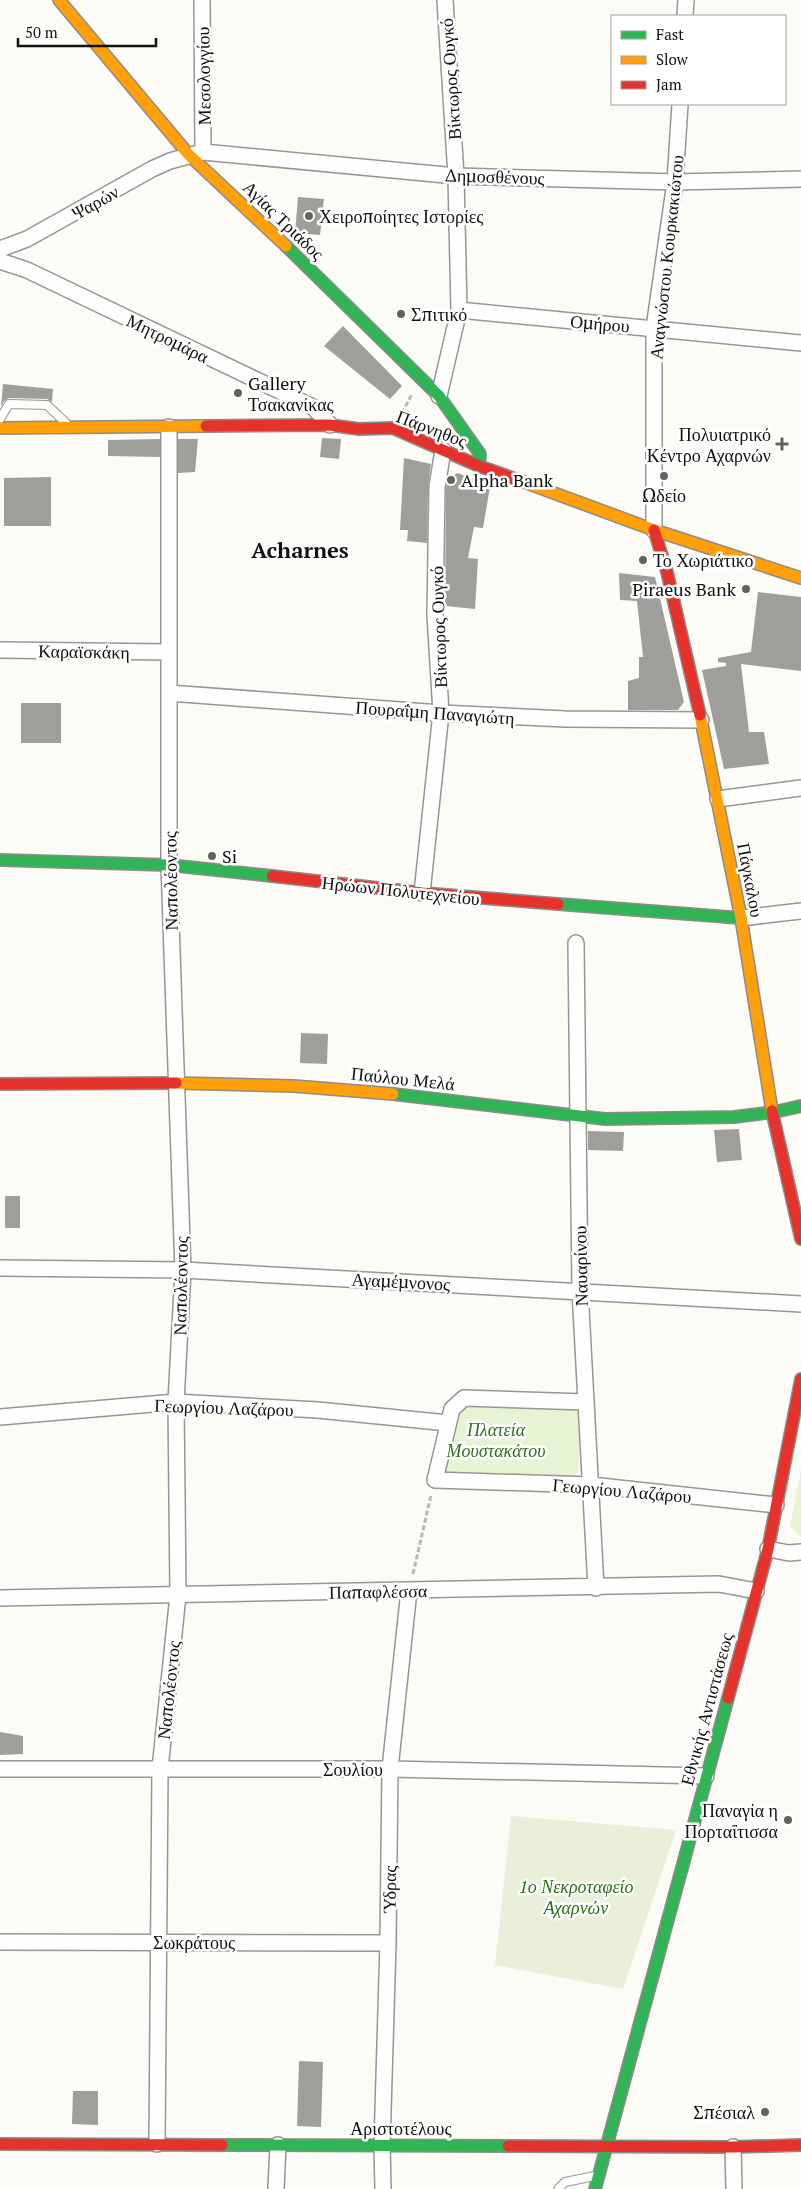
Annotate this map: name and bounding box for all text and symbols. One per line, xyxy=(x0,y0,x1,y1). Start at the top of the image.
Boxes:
scale bar xyxy=(18,15,155,47)
legend xyxy=(611,15,786,105)
street label: Βίκτωρος Ουγκό xyxy=(434,17,466,141)
text: 50 m xyxy=(25,22,58,42)
text: Fast xyxy=(656,24,684,44)
street label: Μεσολογγίου xyxy=(190,26,216,126)
text: Slow xyxy=(656,49,689,69)
text: Jam xyxy=(656,74,682,94)
street label: Αναγνώστου Κουρκακιώτου xyxy=(643,153,689,360)
street label: Δημοσθένους xyxy=(445,162,545,190)
street label: Αγίας Τριάδος xyxy=(238,175,330,265)
street label: Ψαρών xyxy=(67,179,123,225)
place label: Χειροποίητες Ιστορίες xyxy=(319,204,483,228)
marker: Χειροποίητες Ιστορίες xyxy=(303,210,315,222)
place label: Σπιτικό xyxy=(411,302,467,326)
street label: Μητρομάρα xyxy=(123,308,214,369)
marker: Σπιτικό xyxy=(395,308,407,320)
street label: Ομήρου xyxy=(569,308,631,338)
place label: Gallery Τσακανίκας xyxy=(248,371,334,416)
marker: Gallery Τσακανίκας xyxy=(232,387,244,399)
street label: Πάρνηθος xyxy=(393,404,471,452)
place label: Πολυιατρικό Κέντρο Αχαρνών xyxy=(647,422,771,467)
marker: Πολυιατρικό Κέντρο Αχαρνών xyxy=(775,437,789,451)
place label: Alpha Bank xyxy=(461,468,554,492)
marker: Ωδείο xyxy=(658,470,670,482)
marker: Alpha Bank xyxy=(445,474,457,486)
place label: Ωδείο xyxy=(642,483,686,507)
district label: Acharnes xyxy=(251,535,349,564)
place label: Το Χωριάτικο xyxy=(653,548,753,572)
marker: Το Χωριάτικο xyxy=(637,554,649,566)
street label: Βίκτωρος Ουγκό xyxy=(424,566,452,688)
place label: Piraeus Bank xyxy=(632,577,737,601)
marker: Piraeus Bank xyxy=(740,583,752,595)
street label: Καραϊσκάκη xyxy=(38,638,130,664)
street label: Πουραΐμη Παναγιώτη xyxy=(355,694,515,730)
street label: Ναπολέοντος xyxy=(157,831,183,931)
street label: Πάγκαλου xyxy=(732,841,770,919)
place label: Si xyxy=(222,844,237,868)
marker: Si xyxy=(206,850,218,862)
street label: Ηρώων Πολυτεχνείου xyxy=(321,870,481,910)
street label: Παύλου Μελά xyxy=(350,1061,457,1095)
street label: Ναυαρίνου xyxy=(567,1225,593,1307)
street label: Ναπολέοντος xyxy=(167,1236,193,1336)
street label: Αγαμέμνονος xyxy=(351,1266,451,1296)
street label: Γεωργίου Λαζάρου xyxy=(154,1393,294,1421)
park label: Πλατεία Μουστακάτου xyxy=(446,1417,545,1462)
street label: Γεωργίου Λαζάρου xyxy=(551,1472,693,1508)
street label: Παπαφλέσσα xyxy=(329,1578,428,1604)
street label: Εθνικής Αντιστάσεως xyxy=(674,1630,738,1788)
street label: Ναπολέοντος xyxy=(151,1639,185,1741)
street label: Σουλίου xyxy=(323,1757,383,1781)
place label: Παναγία η Πορταΐτισσα xyxy=(685,1798,779,1843)
marker: Παναγία η Πορταΐτισσα xyxy=(782,1814,794,1826)
street label: Ύδρας xyxy=(377,1865,401,1914)
park label: 1ο Νεκροταφείο Αχαρνών xyxy=(518,1874,634,1919)
street label: Σωκράτους xyxy=(153,1930,235,1954)
place label: Σπέσιαλ xyxy=(693,2100,755,2124)
marker: Σπέσιαλ xyxy=(759,2106,771,2118)
street label: Αριστοτέλους xyxy=(350,2116,452,2140)

